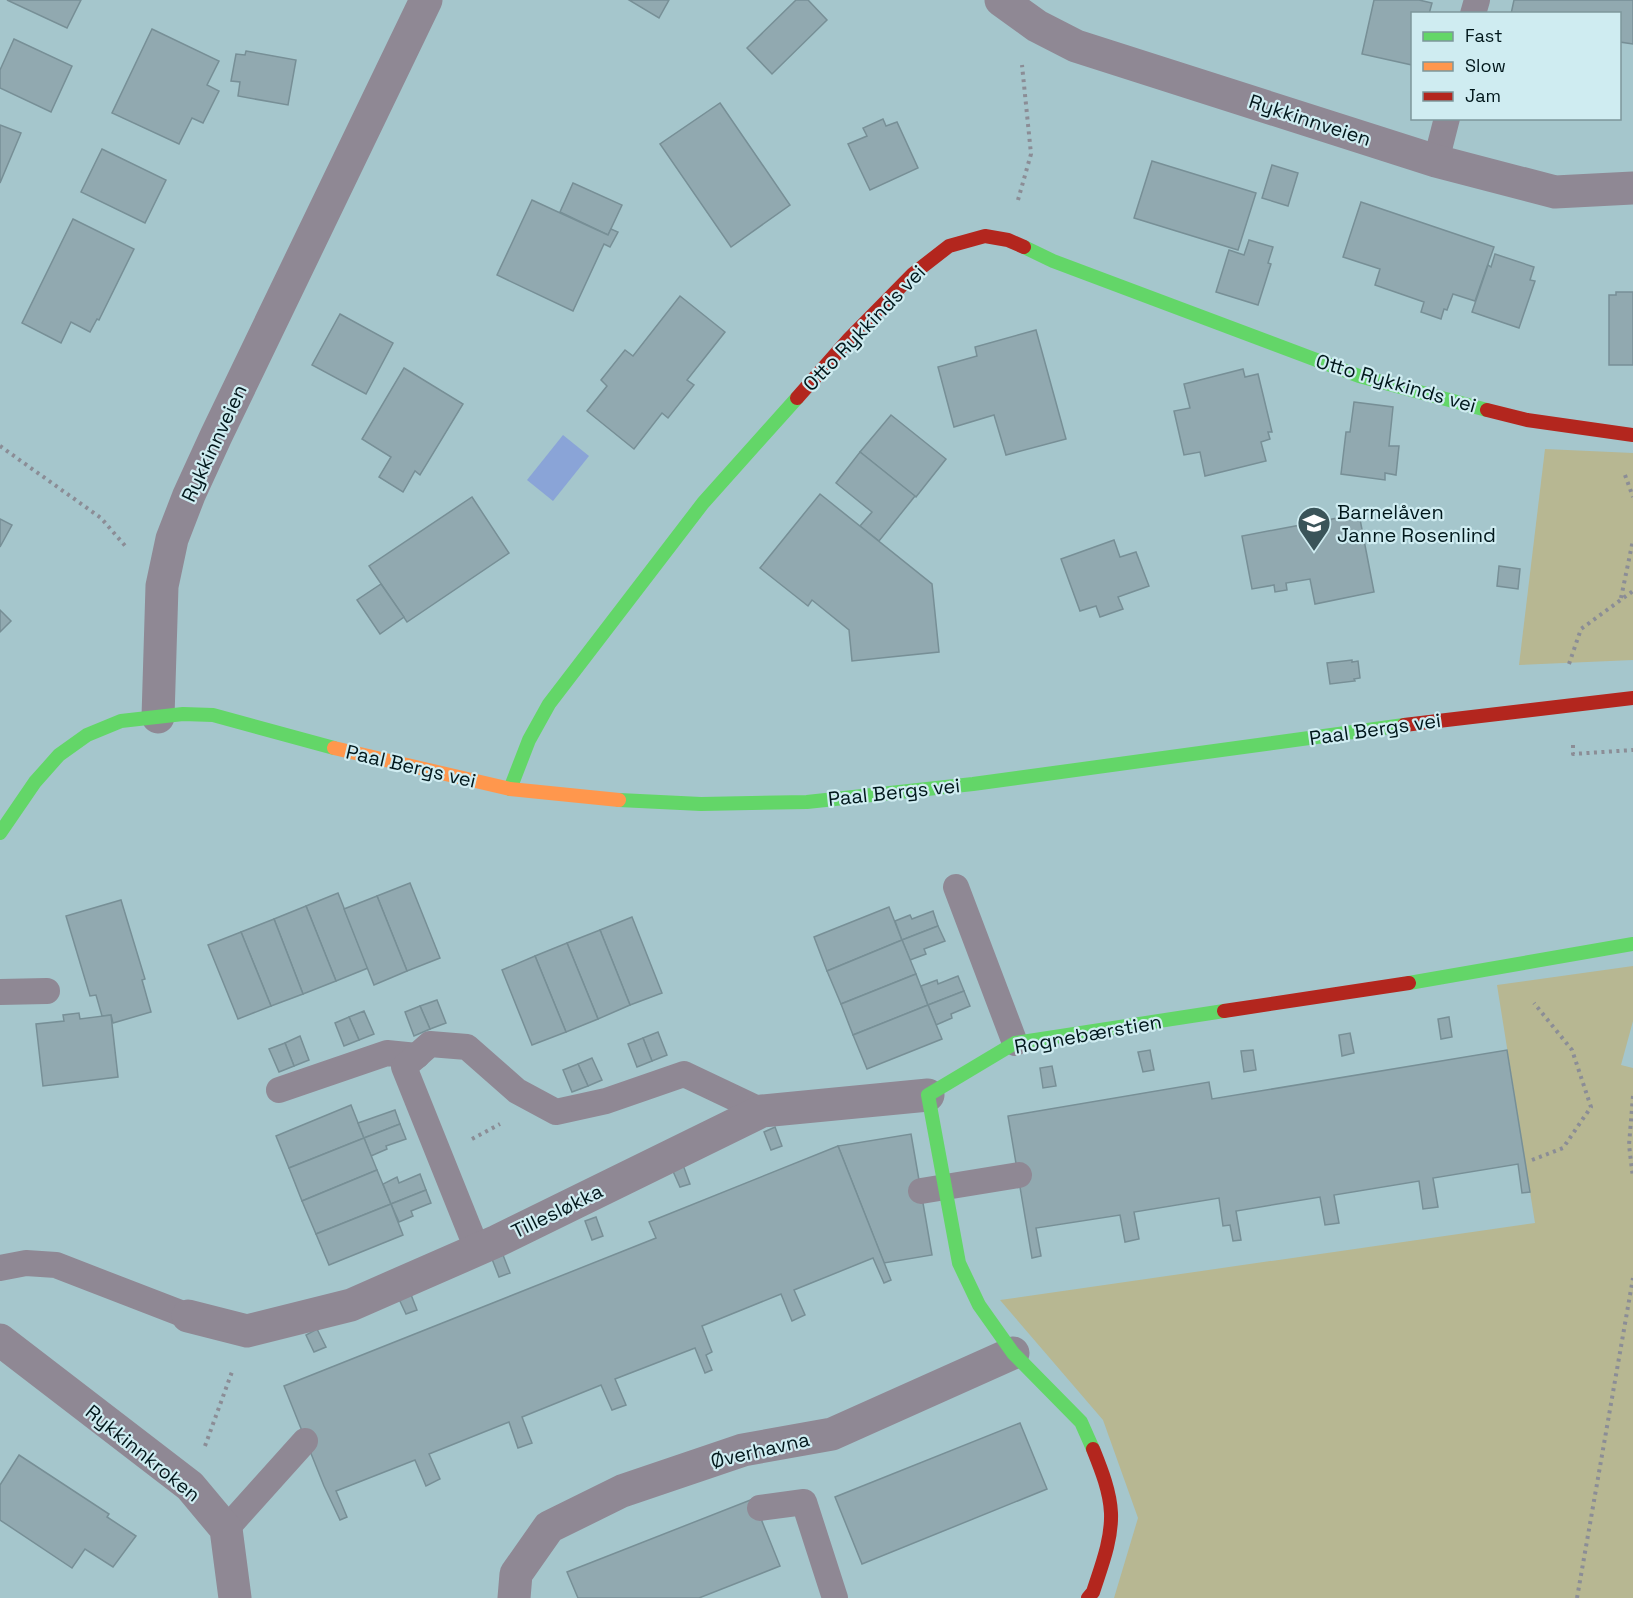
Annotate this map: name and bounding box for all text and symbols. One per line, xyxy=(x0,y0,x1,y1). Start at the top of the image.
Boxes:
legend xyxy=(1411,12,1621,120)
text: Fast xyxy=(1465,24,1502,47)
text: Slow xyxy=(1465,54,1506,77)
text: Jam xyxy=(1465,84,1501,107)
street label: Rykkinnveien xyxy=(1246,88,1374,152)
street label: Otto Rykkinds vei xyxy=(797,259,931,397)
street label: Otto Rykkinds vei xyxy=(1313,348,1479,418)
street label: Rykkinnveien xyxy=(175,380,253,506)
place label: Barnelåven Janne Rosenlind xyxy=(1337,499,1496,548)
school or university icon: Barnelåven Janne Rosenlind xyxy=(1296,505,1332,552)
street label: Paal Bergs vei xyxy=(1307,707,1443,751)
street label: Paal Bergs vei xyxy=(343,738,479,794)
street label: Paal Bergs vei xyxy=(827,772,961,812)
street label: Rognebærstien xyxy=(1012,1008,1164,1060)
street label: Tillesløkka xyxy=(507,1178,607,1244)
street label: Rykkinnkroken xyxy=(80,1399,206,1507)
street label: Øverhavna xyxy=(708,1426,812,1474)

